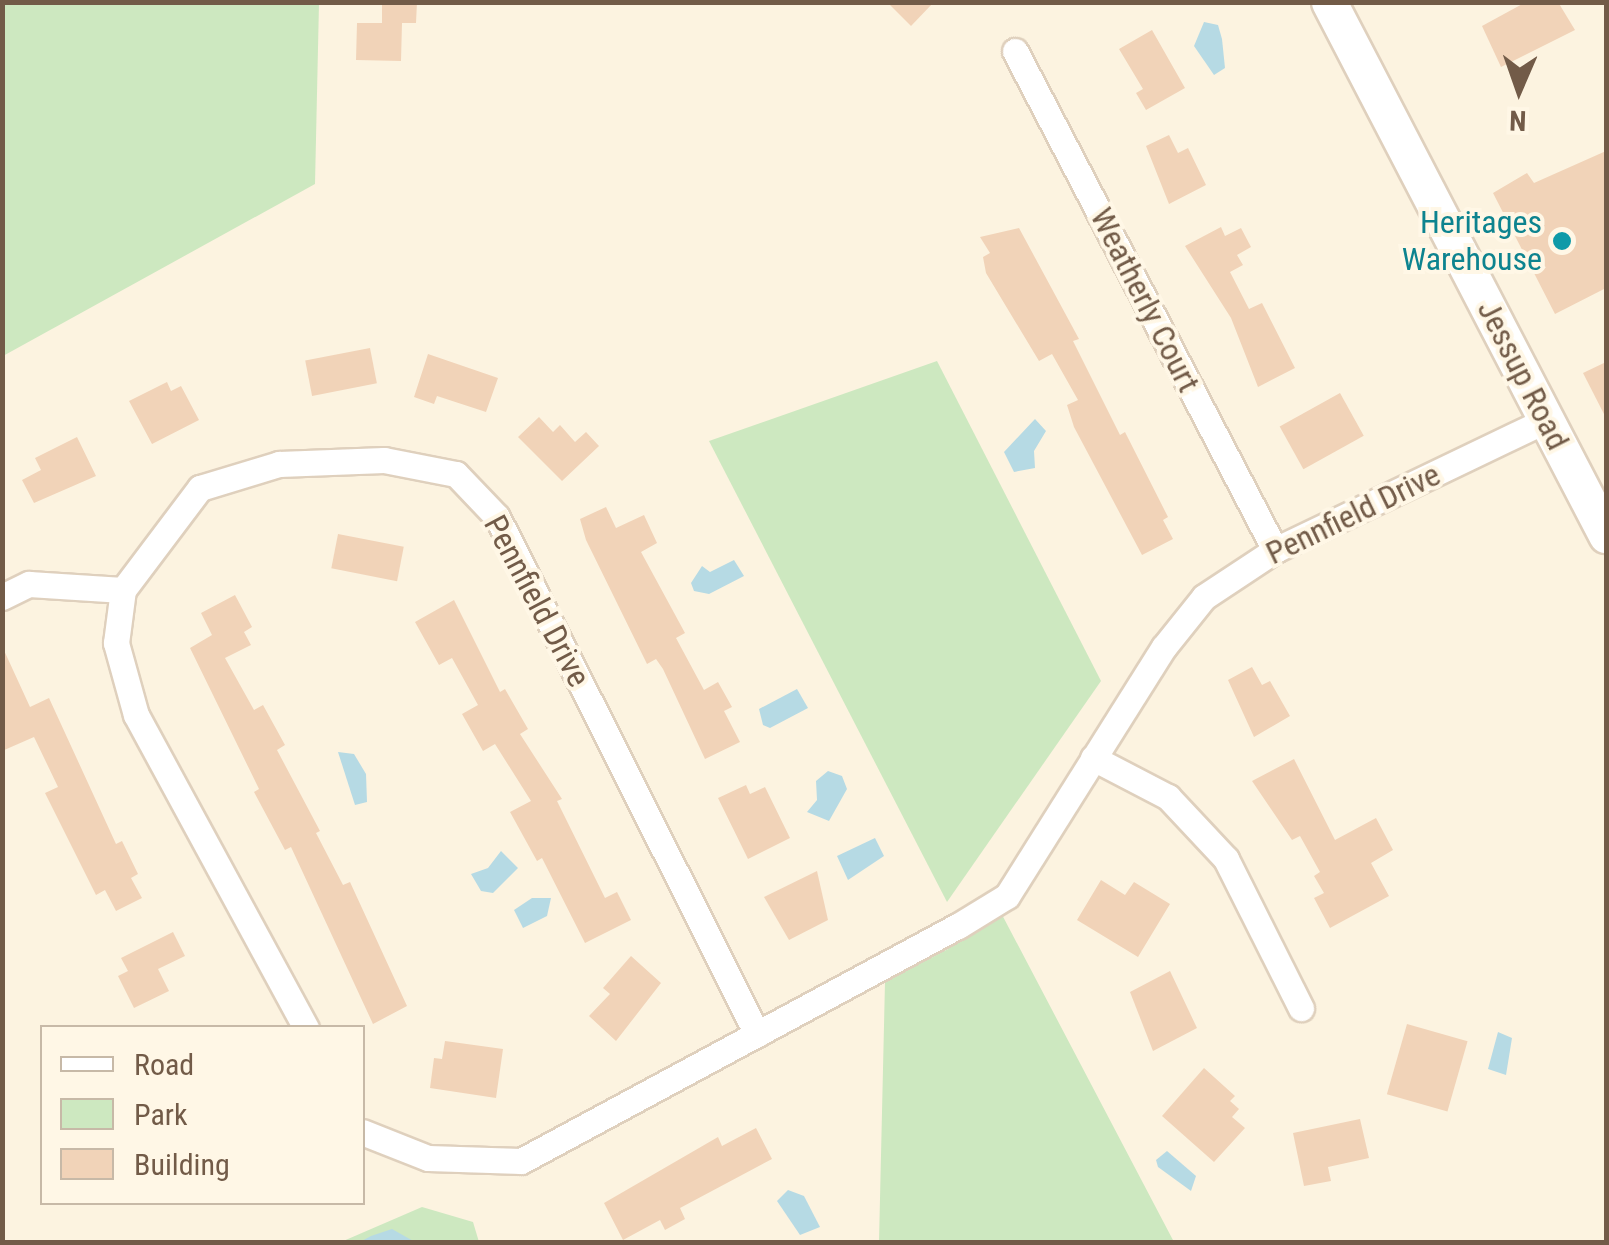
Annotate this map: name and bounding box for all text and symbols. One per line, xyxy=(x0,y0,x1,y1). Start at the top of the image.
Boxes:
north arrow xyxy=(1469,40,1569,140)
text: N xyxy=(1509,104,1527,137)
street label: Weatherly Court xyxy=(1082,201,1208,399)
place label: Heritages Warehouse xyxy=(1402,204,1542,279)
marker: Heritages Warehouse xyxy=(1551,230,1573,252)
street label: Jessup Road xyxy=(1469,294,1577,456)
street label: Pennfield Drive xyxy=(1260,455,1446,573)
street label: Pennfield Drive xyxy=(476,509,598,693)
legend xyxy=(40,1025,365,1205)
text: Road xyxy=(134,1047,194,1082)
text: Park xyxy=(134,1097,188,1132)
text: Building xyxy=(134,1147,230,1182)

